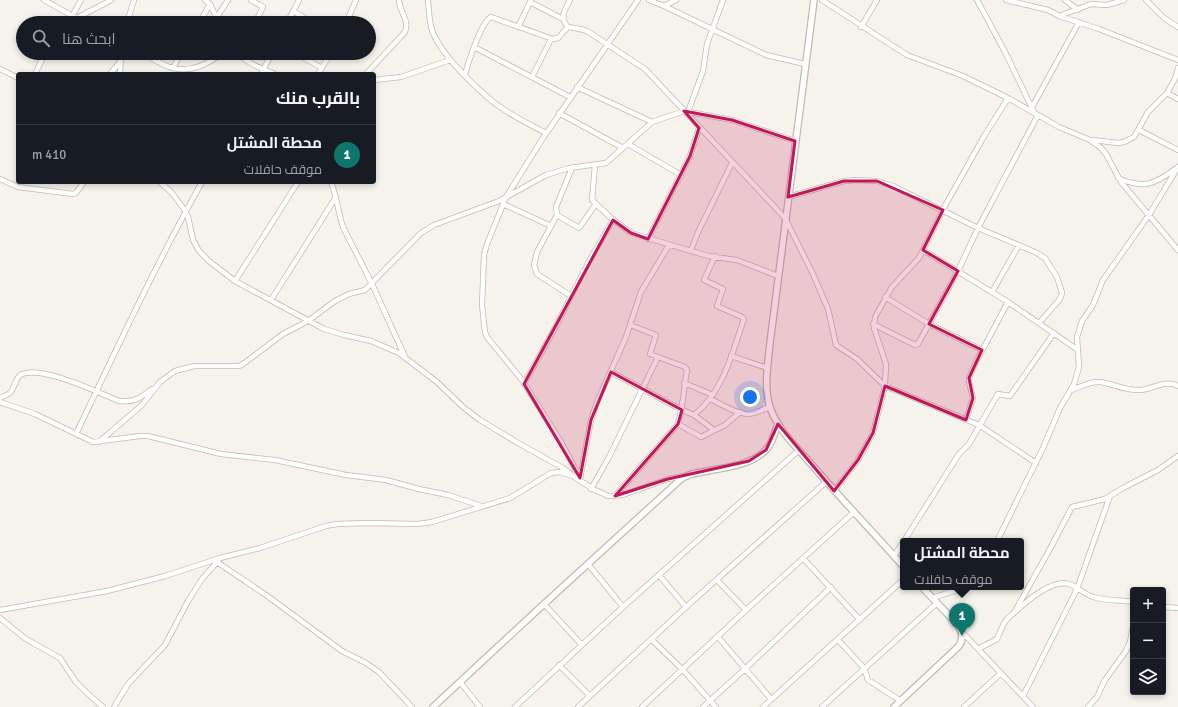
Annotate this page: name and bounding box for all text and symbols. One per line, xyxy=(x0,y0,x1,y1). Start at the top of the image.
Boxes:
search box xyxy=(16,16,376,60)
icon: search xyxy=(30,27,52,49)
text: ابحث هنا xyxy=(62,30,115,48)
text: بالقرب منك xyxy=(276,88,360,109)
text: محطة المشتل xyxy=(227,134,322,152)
text: 410 m xyxy=(32,147,66,163)
text: 1 xyxy=(343,147,351,163)
text: موقف حافلات xyxy=(244,162,322,178)
your location xyxy=(740,387,760,407)
popup xyxy=(900,538,1024,590)
text: محطة المشتل xyxy=(914,544,1010,562)
text: موقف حافلات xyxy=(914,572,993,588)
map controls xyxy=(1130,587,1166,695)
button: + xyxy=(1130,587,1166,623)
pin: 1 xyxy=(949,603,975,636)
button: − xyxy=(1130,623,1166,659)
button: layers xyxy=(1130,659,1166,695)

